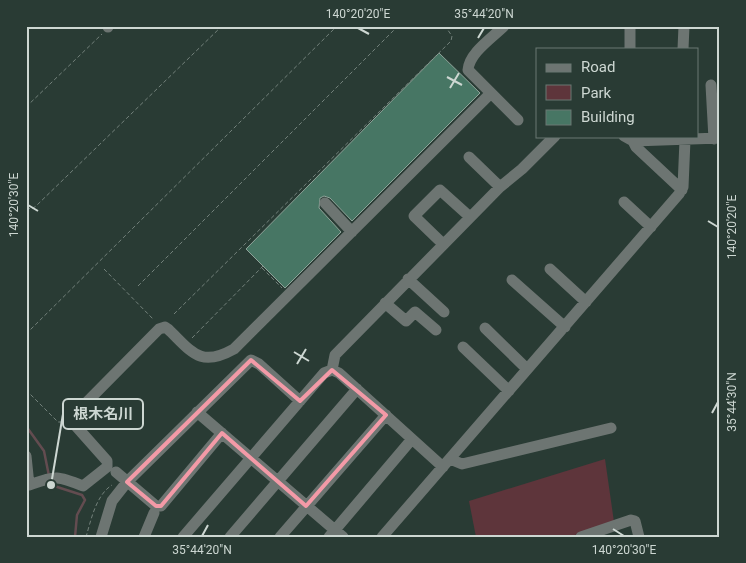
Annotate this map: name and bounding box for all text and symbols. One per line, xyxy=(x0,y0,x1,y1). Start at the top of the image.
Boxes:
text: 140°20'20"E xyxy=(326,7,390,21)
text: 35°44'20"N xyxy=(454,7,514,21)
legend xyxy=(536,48,698,138)
text: Road xyxy=(581,58,615,76)
text: Park xyxy=(581,84,612,102)
text: Building xyxy=(581,108,635,126)
text: 140°20'30"E xyxy=(7,173,21,237)
text: 140°20'20"E xyxy=(725,195,739,259)
text: 35°44'30"N xyxy=(725,372,739,432)
callout: 根木名川 xyxy=(63,399,143,429)
text: 根木名川 xyxy=(73,405,133,423)
text: 35°44'20"N xyxy=(172,543,232,557)
text: 140°20'30"E xyxy=(592,543,656,557)

